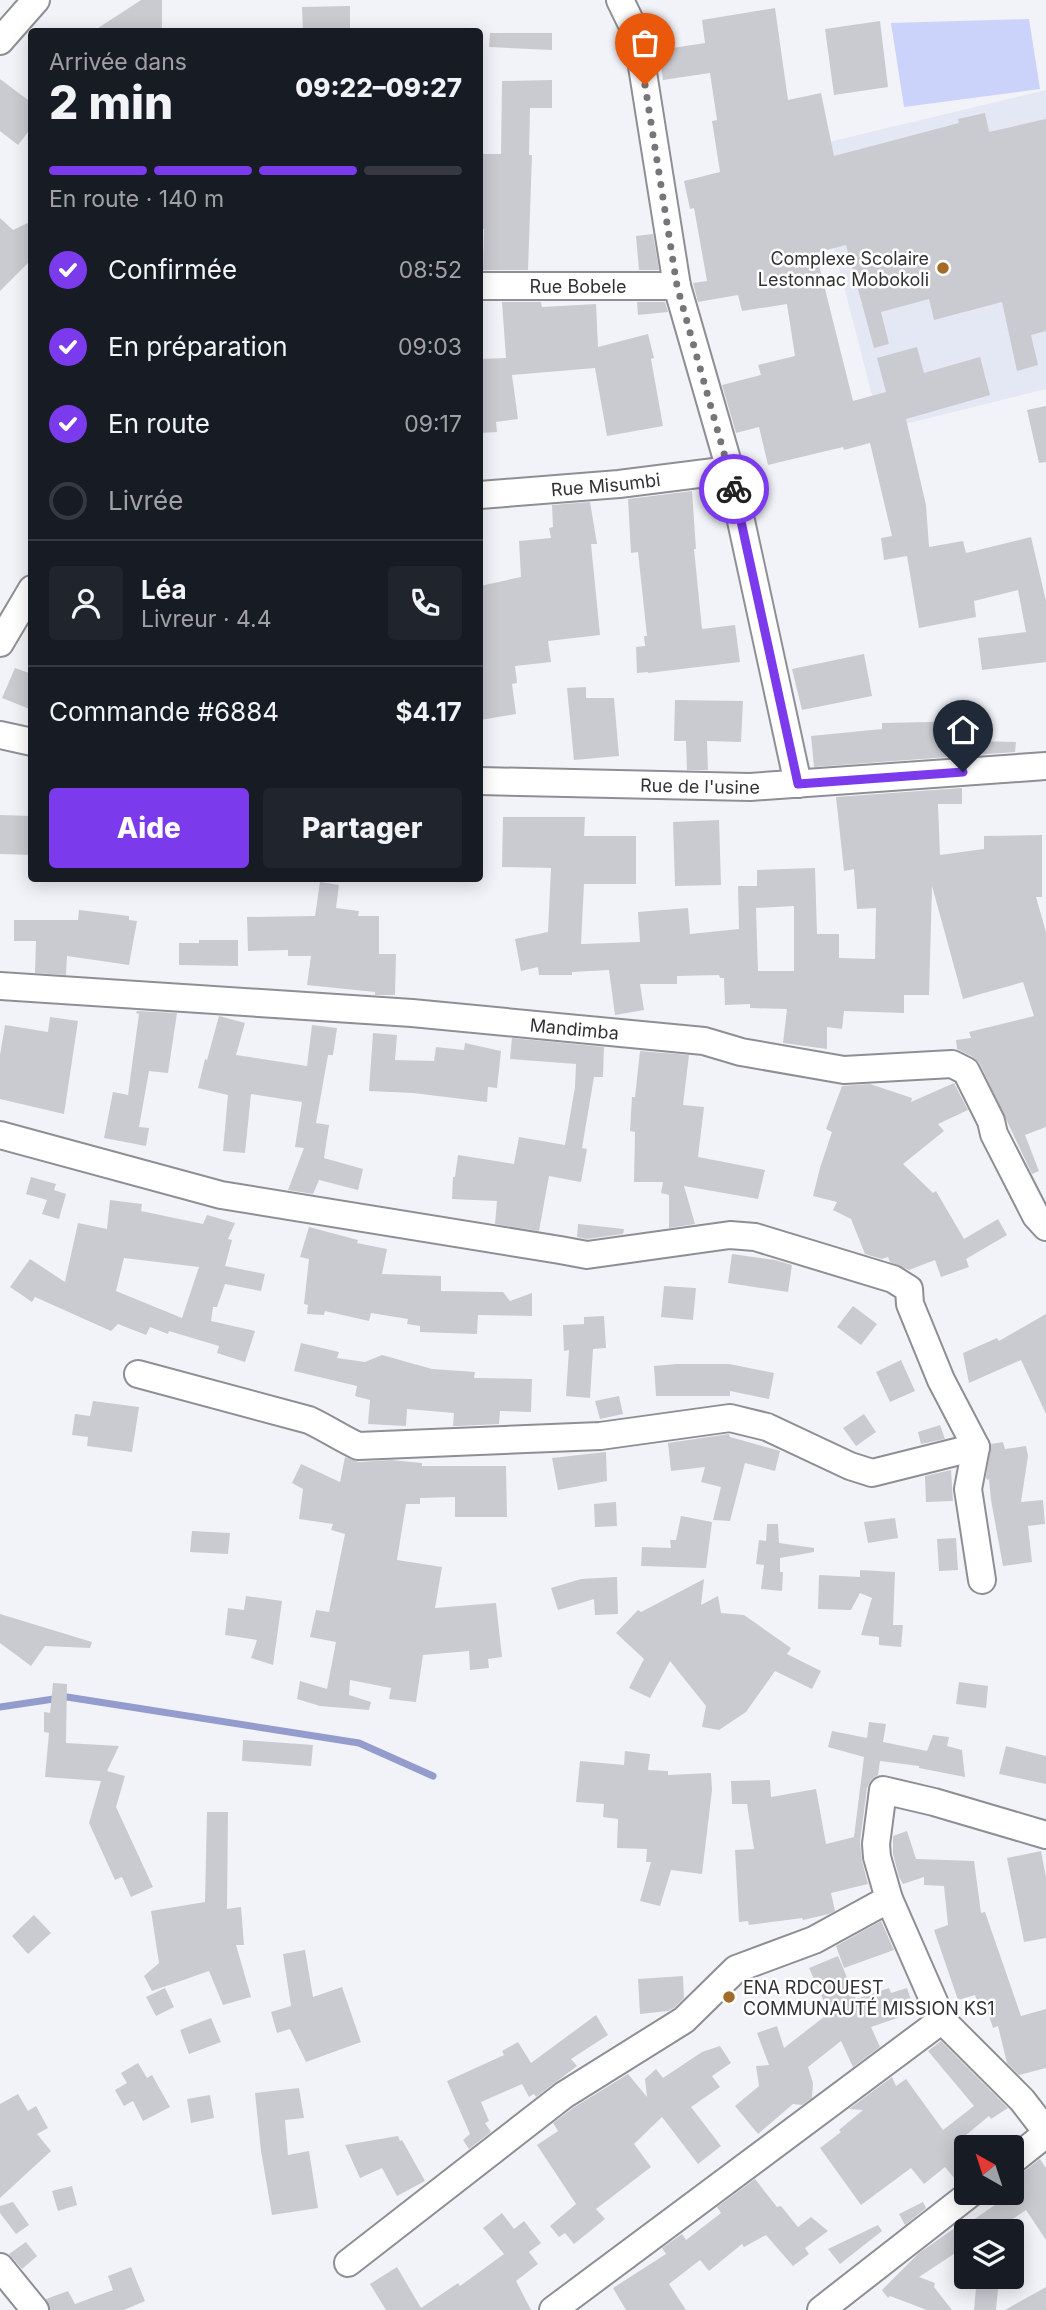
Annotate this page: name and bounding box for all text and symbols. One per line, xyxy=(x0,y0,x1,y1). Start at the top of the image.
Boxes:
pin xyxy=(615,13,675,85)
icon: bag xyxy=(626,24,664,62)
text: Arrivée dans xyxy=(49,48,187,76)
text: 09:22–09:27 xyxy=(295,72,462,103)
text: 2 min xyxy=(49,74,173,130)
text: En route · 140 m xyxy=(49,185,224,213)
place label: Complexe Scolaire Lestonnac Mobokoli xyxy=(758,248,929,290)
icon: check xyxy=(49,251,87,289)
text: Confirmée xyxy=(108,254,237,285)
text: 08:52 xyxy=(399,256,462,284)
marker: Complexe Scolaire Lestonnac Mobokoli xyxy=(935,260,951,276)
street label: Rue Bobele xyxy=(530,276,626,297)
icon: check xyxy=(49,328,87,366)
text: En préparation xyxy=(108,331,288,362)
text: 09:03 xyxy=(398,333,462,361)
icon: check xyxy=(49,405,87,443)
text: En route xyxy=(108,408,210,439)
text: 09:17 xyxy=(404,410,462,438)
courier xyxy=(699,454,769,524)
street label: Rue Misumbi xyxy=(550,468,661,500)
icon: bike xyxy=(715,470,753,508)
text: Livrée xyxy=(108,485,183,516)
button: person xyxy=(49,566,123,640)
button: phone xyxy=(388,566,462,640)
text: Léa xyxy=(141,574,187,605)
text: Livreur · 4.4 xyxy=(141,605,272,633)
text: Commande #6884 xyxy=(49,696,279,727)
text: $4.17 xyxy=(396,696,462,727)
pin xyxy=(933,700,993,772)
icon: home xyxy=(944,711,982,749)
street label: Rue de l'usine xyxy=(640,774,761,798)
button: Aide xyxy=(49,788,249,868)
button: Partager xyxy=(263,788,462,868)
street label: Mandimba xyxy=(529,1014,620,1043)
place label: ENA RDCOUEST COMMUNAUTÉ MISSION KS1 xyxy=(743,1977,995,2019)
marker: ENA RDCOUEST COMMUNAUTÉ MISSION KS1 xyxy=(721,1989,737,2005)
north arrow xyxy=(954,2135,1024,2205)
map controls xyxy=(954,2135,1024,2289)
button: layers xyxy=(954,2219,1024,2289)

